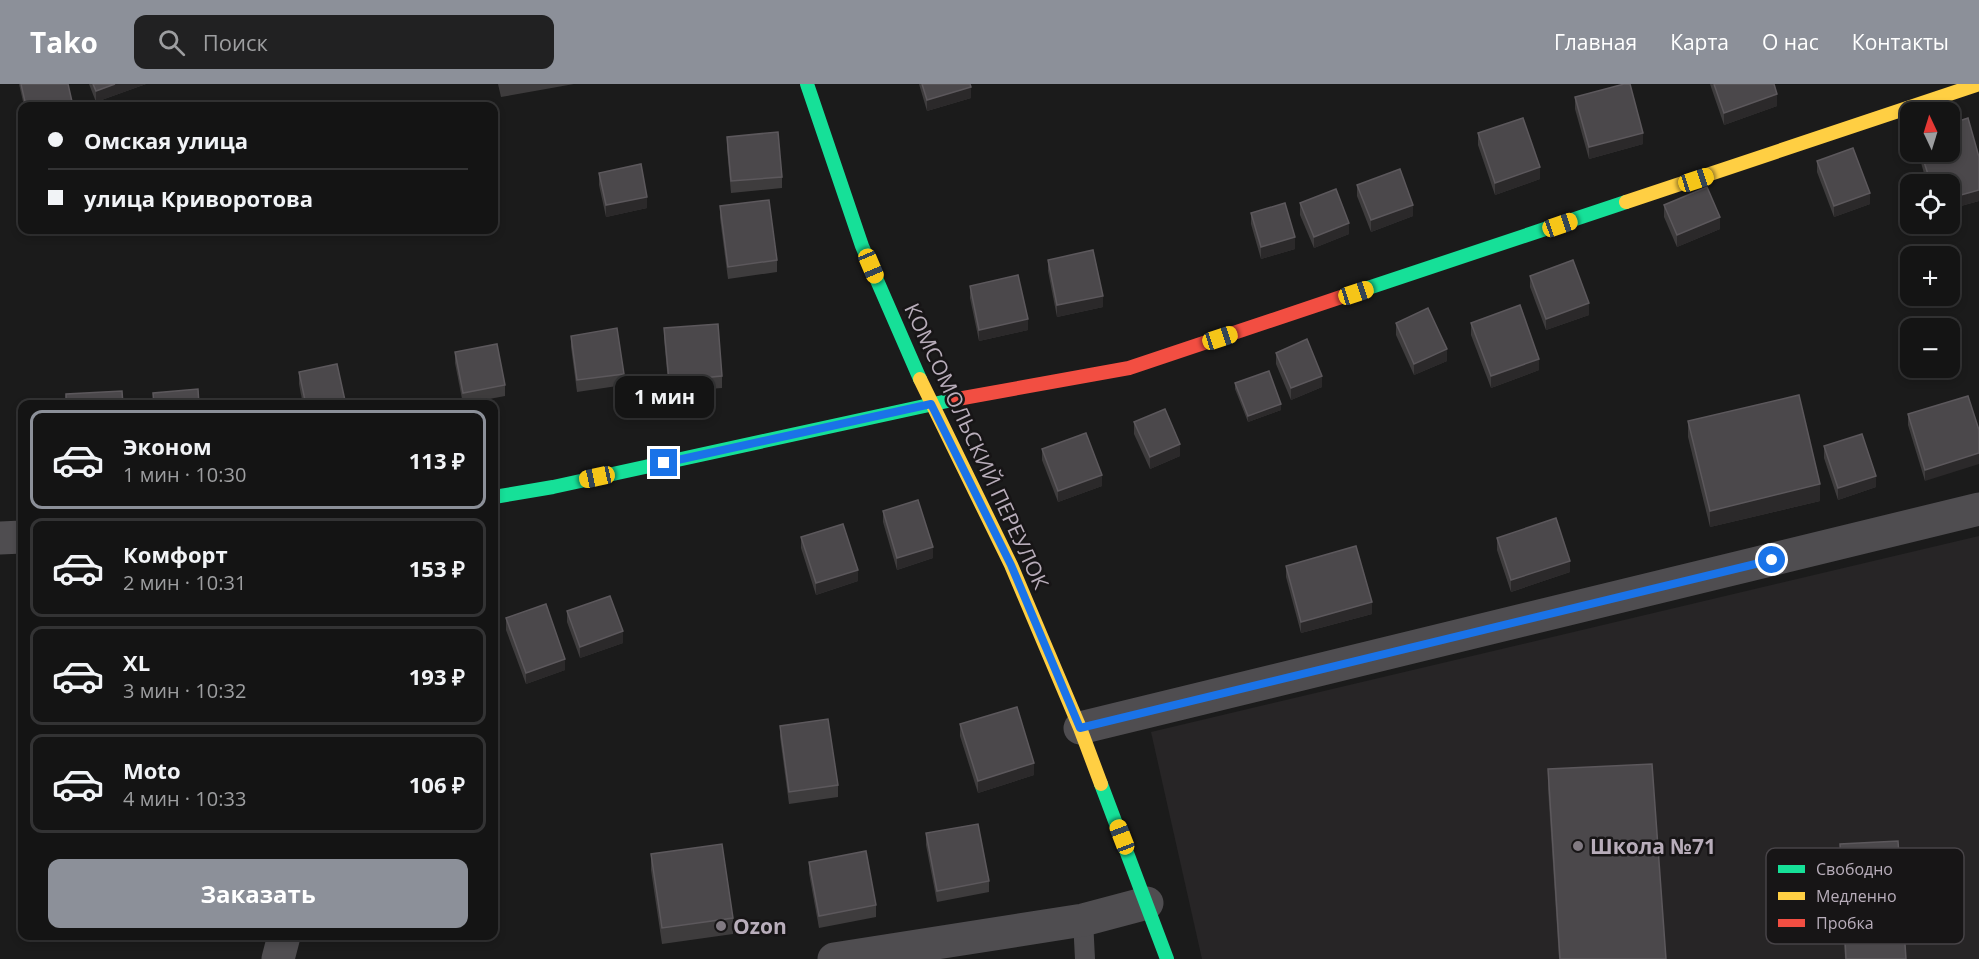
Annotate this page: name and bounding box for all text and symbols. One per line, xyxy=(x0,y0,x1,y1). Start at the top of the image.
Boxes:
search box xyxy=(134,15,554,69)
text: Tako xyxy=(30,23,98,61)
icon: search xyxy=(155,26,188,59)
text: Поиск xyxy=(203,27,268,57)
text: Главная xyxy=(1554,28,1637,56)
text: Карта xyxy=(1670,28,1729,56)
text: О нас xyxy=(1762,28,1819,56)
text: Контакты xyxy=(1852,28,1949,56)
north arrow xyxy=(1900,102,1960,162)
map controls xyxy=(1900,102,1960,378)
text: Омская улица xyxy=(84,125,248,155)
car xyxy=(1676,166,1716,194)
button: locate xyxy=(1900,174,1960,234)
text: улица Криворотова xyxy=(84,183,313,213)
car xyxy=(1540,211,1580,239)
car xyxy=(856,246,886,286)
button: + xyxy=(1900,246,1960,306)
car xyxy=(1336,279,1376,307)
street label: КОМСОМОЛЬСКИЙ ПЕРЕУЛОК xyxy=(898,299,1056,594)
button: − xyxy=(1900,318,1960,378)
car xyxy=(1200,324,1240,352)
callout: 1 мин xyxy=(614,376,714,418)
text: 1 мин xyxy=(634,383,695,410)
text: Эконом xyxy=(123,431,212,461)
icon: car xyxy=(51,433,105,487)
text: 113 ₽ xyxy=(409,445,465,475)
route end xyxy=(650,449,677,476)
text: 1 мин · 10:30 xyxy=(123,461,246,488)
car xyxy=(578,464,616,490)
text: Комфорт xyxy=(123,539,228,569)
icon: car xyxy=(51,541,105,595)
route start xyxy=(1758,546,1785,573)
text: 153 ₽ xyxy=(409,553,465,583)
text: 2 мин · 10:31 xyxy=(123,569,246,596)
text: XL xyxy=(123,647,150,677)
icon: car xyxy=(51,649,105,703)
text: 193 ₽ xyxy=(409,661,465,691)
text: 3 мин · 10:32 xyxy=(123,677,246,704)
text: Moto xyxy=(123,755,181,785)
icon: car xyxy=(51,757,105,811)
text: 106 ₽ xyxy=(409,769,465,799)
text: 4 мин · 10:33 xyxy=(123,785,246,812)
car xyxy=(1107,817,1137,857)
place label: Школа №71 xyxy=(1590,832,1716,860)
marker: Школа №71 xyxy=(1571,839,1585,853)
legend xyxy=(1766,848,1964,944)
text: Свободно xyxy=(1816,858,1893,880)
button: Заказать xyxy=(48,859,468,928)
text: Медленно xyxy=(1816,885,1897,907)
place label: Ozon xyxy=(733,912,787,940)
text: Пробка xyxy=(1816,912,1874,934)
marker: Ozon xyxy=(714,919,728,933)

